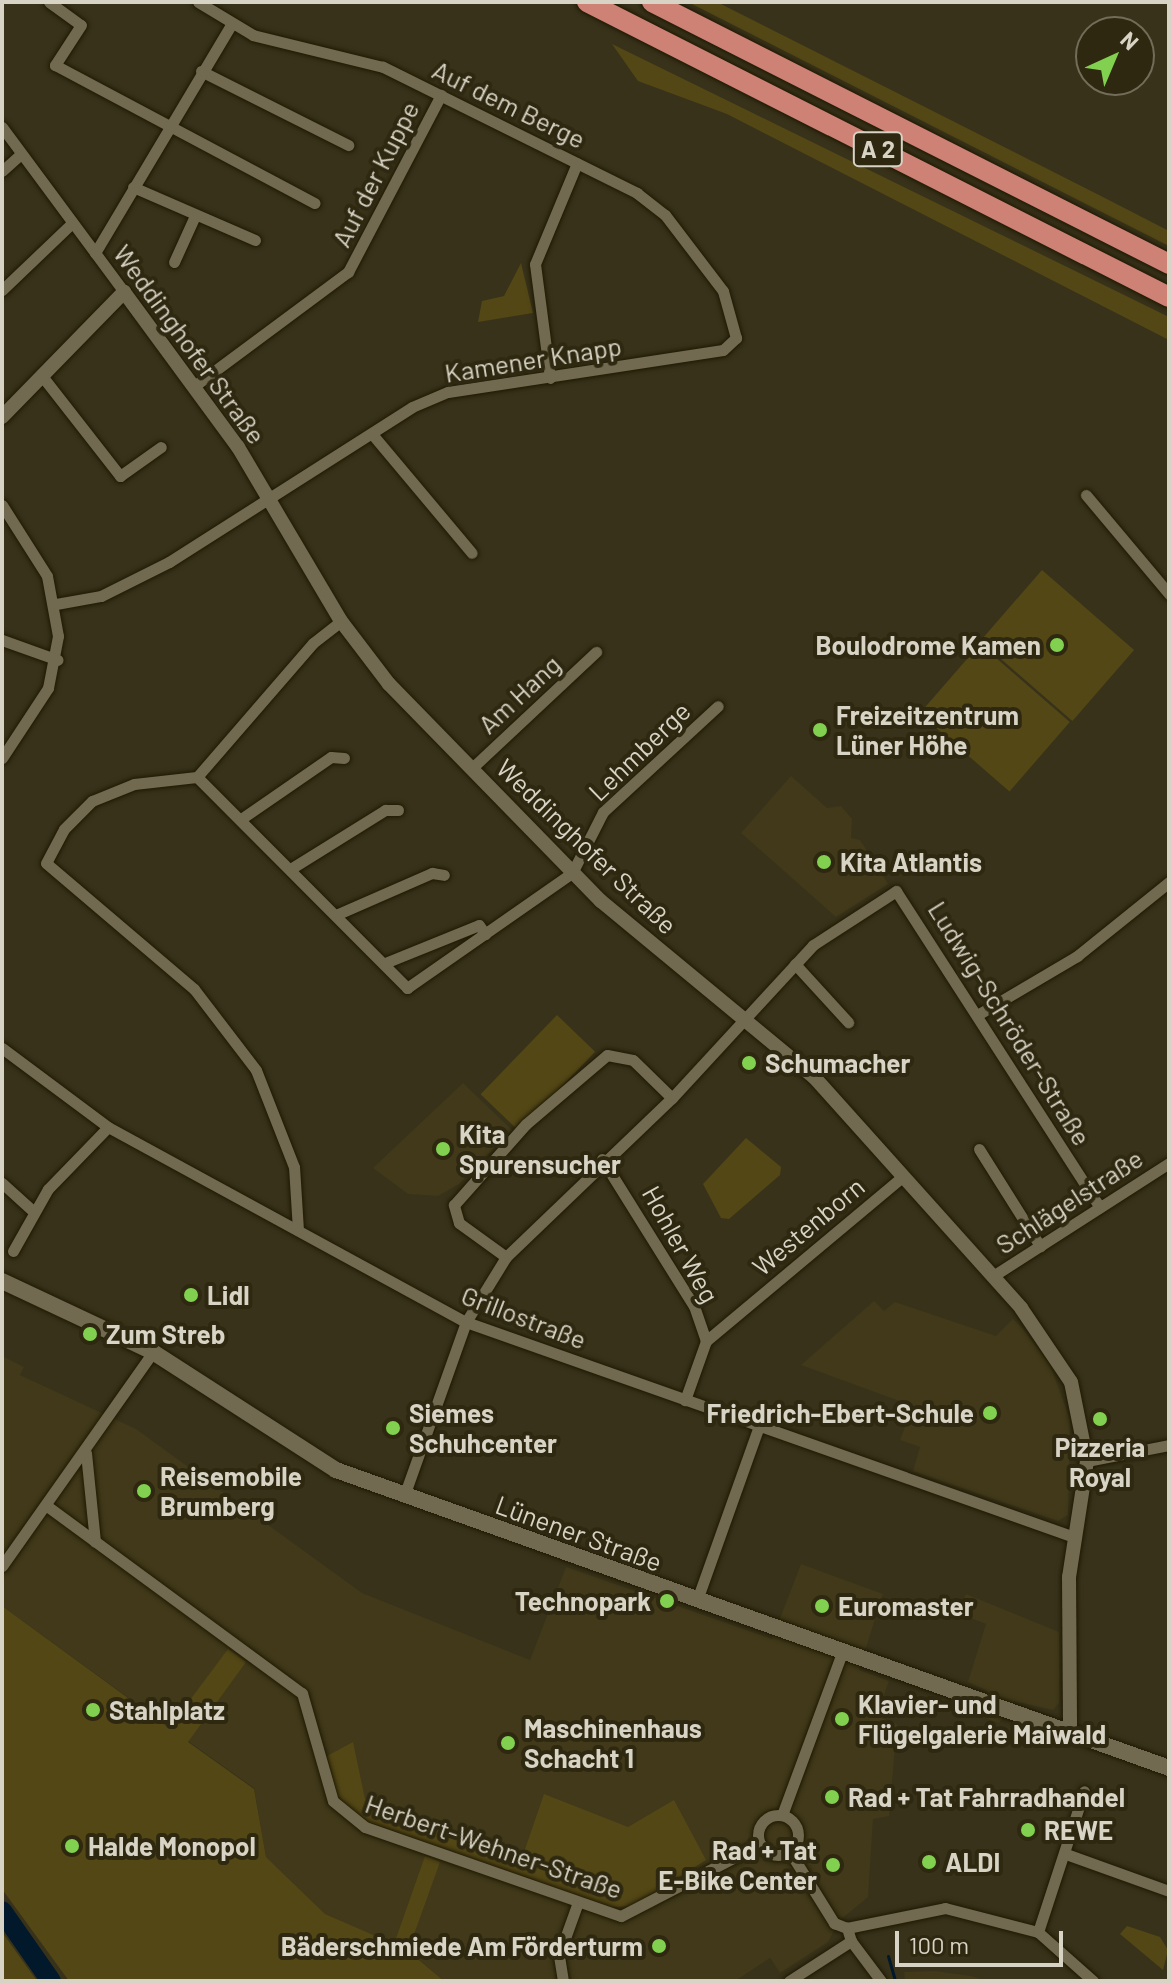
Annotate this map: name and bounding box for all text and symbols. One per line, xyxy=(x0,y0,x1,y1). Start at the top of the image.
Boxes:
north arrow xyxy=(1075,16,1155,96)
text: N xyxy=(1116,26,1145,55)
street label: Auf dem Berge xyxy=(428,54,590,154)
street label: Auf der Kuppe xyxy=(325,96,425,252)
road number: A 2 xyxy=(852,129,904,169)
street label: Weddinghofer Straße xyxy=(107,238,273,450)
street label: Kamener Knapp xyxy=(442,330,624,388)
place label: Boulodrome Kamen xyxy=(816,629,1041,661)
marker: Boulodrome Kamen xyxy=(1048,636,1066,654)
street label: Am Hang xyxy=(472,648,566,740)
street label: Lehmberge xyxy=(582,695,696,807)
place label: Freizeitzentrum Lüner Höhe xyxy=(836,699,1019,760)
marker: Freizeitzentrum Lüner Höhe xyxy=(811,721,829,739)
street label: Weddinghofer Straße xyxy=(490,752,684,940)
place label: Kita Atlantis xyxy=(840,846,982,878)
marker: Kita Atlantis xyxy=(815,853,833,871)
street label: Ludwig-Schröder-Straße xyxy=(922,895,1098,1151)
place label: Schumacher xyxy=(765,1047,911,1079)
marker: Schumacher xyxy=(740,1054,758,1072)
place label: Kita Spurensucher xyxy=(459,1118,621,1180)
marker: Kita Spurensucher xyxy=(434,1140,452,1158)
street label: Schlägelstraße xyxy=(990,1142,1148,1260)
street label: Westenborn xyxy=(746,1170,870,1282)
street label: Hohler Weg xyxy=(636,1180,726,1308)
place label: Lidl xyxy=(207,1279,250,1311)
street label: Grillostraße xyxy=(457,1279,591,1355)
marker: Lidl xyxy=(182,1286,200,1304)
place label: Zum Streb xyxy=(106,1318,225,1350)
marker: Zum Streb xyxy=(81,1325,99,1343)
place label: Siemes Schuhcenter xyxy=(409,1397,557,1458)
place label: Friedrich-Ebert-Schule xyxy=(707,1397,974,1429)
marker: Friedrich-Ebert-Schule xyxy=(981,1404,999,1422)
marker: Pizzeria Royal xyxy=(1091,1410,1109,1428)
marker: Siemes Schuhcenter xyxy=(384,1419,402,1437)
place label: Pizzeria Royal xyxy=(1055,1431,1145,1492)
place label: Reisemobile Brumberg xyxy=(160,1460,302,1522)
marker: Reisemobile Brumberg xyxy=(135,1482,153,1500)
street label: Lünener Straße xyxy=(492,1488,666,1578)
place label: Technopark xyxy=(515,1585,651,1617)
place label: Euromaster xyxy=(838,1590,974,1622)
marker: Technopark xyxy=(658,1592,676,1610)
marker: Euromaster xyxy=(813,1597,831,1615)
place label: Klavier- und Flügelgalerie Maiwald xyxy=(858,1688,1106,1750)
place label: Stahlplatz xyxy=(109,1694,225,1726)
marker: Stahlplatz xyxy=(84,1701,102,1719)
marker: Klavier- und Flügelgalerie Maiwald xyxy=(833,1710,851,1728)
place label: Maschinenhaus Schacht 1 xyxy=(524,1712,702,1774)
marker: Maschinenhaus Schacht 1 xyxy=(499,1734,517,1752)
place label: Rad + Tat Fahrradhandel xyxy=(848,1781,1125,1813)
street label: Herbert-Wehner-Straße xyxy=(361,1787,627,1905)
marker: Rad + Tat Fahrradhandel xyxy=(823,1788,841,1806)
place label: REWE xyxy=(1044,1814,1113,1846)
marker: REWE xyxy=(1019,1821,1037,1839)
place label: Halde Monopol xyxy=(88,1830,256,1862)
place label: Rad + Tat E-Bike Center xyxy=(658,1834,817,1896)
marker: Halde Monopol xyxy=(63,1837,81,1855)
place label: ALDI xyxy=(945,1846,1000,1878)
marker: ALDI xyxy=(920,1853,938,1871)
marker: Rad + Tat E-Bike Center xyxy=(824,1856,842,1874)
scale bar xyxy=(899,1915,1067,1965)
place label: Bäderschmiede Am Förderturm xyxy=(281,1930,643,1962)
text: 100 m xyxy=(909,1930,969,1959)
marker: Bäderschmiede Am Förderturm xyxy=(650,1937,668,1955)

